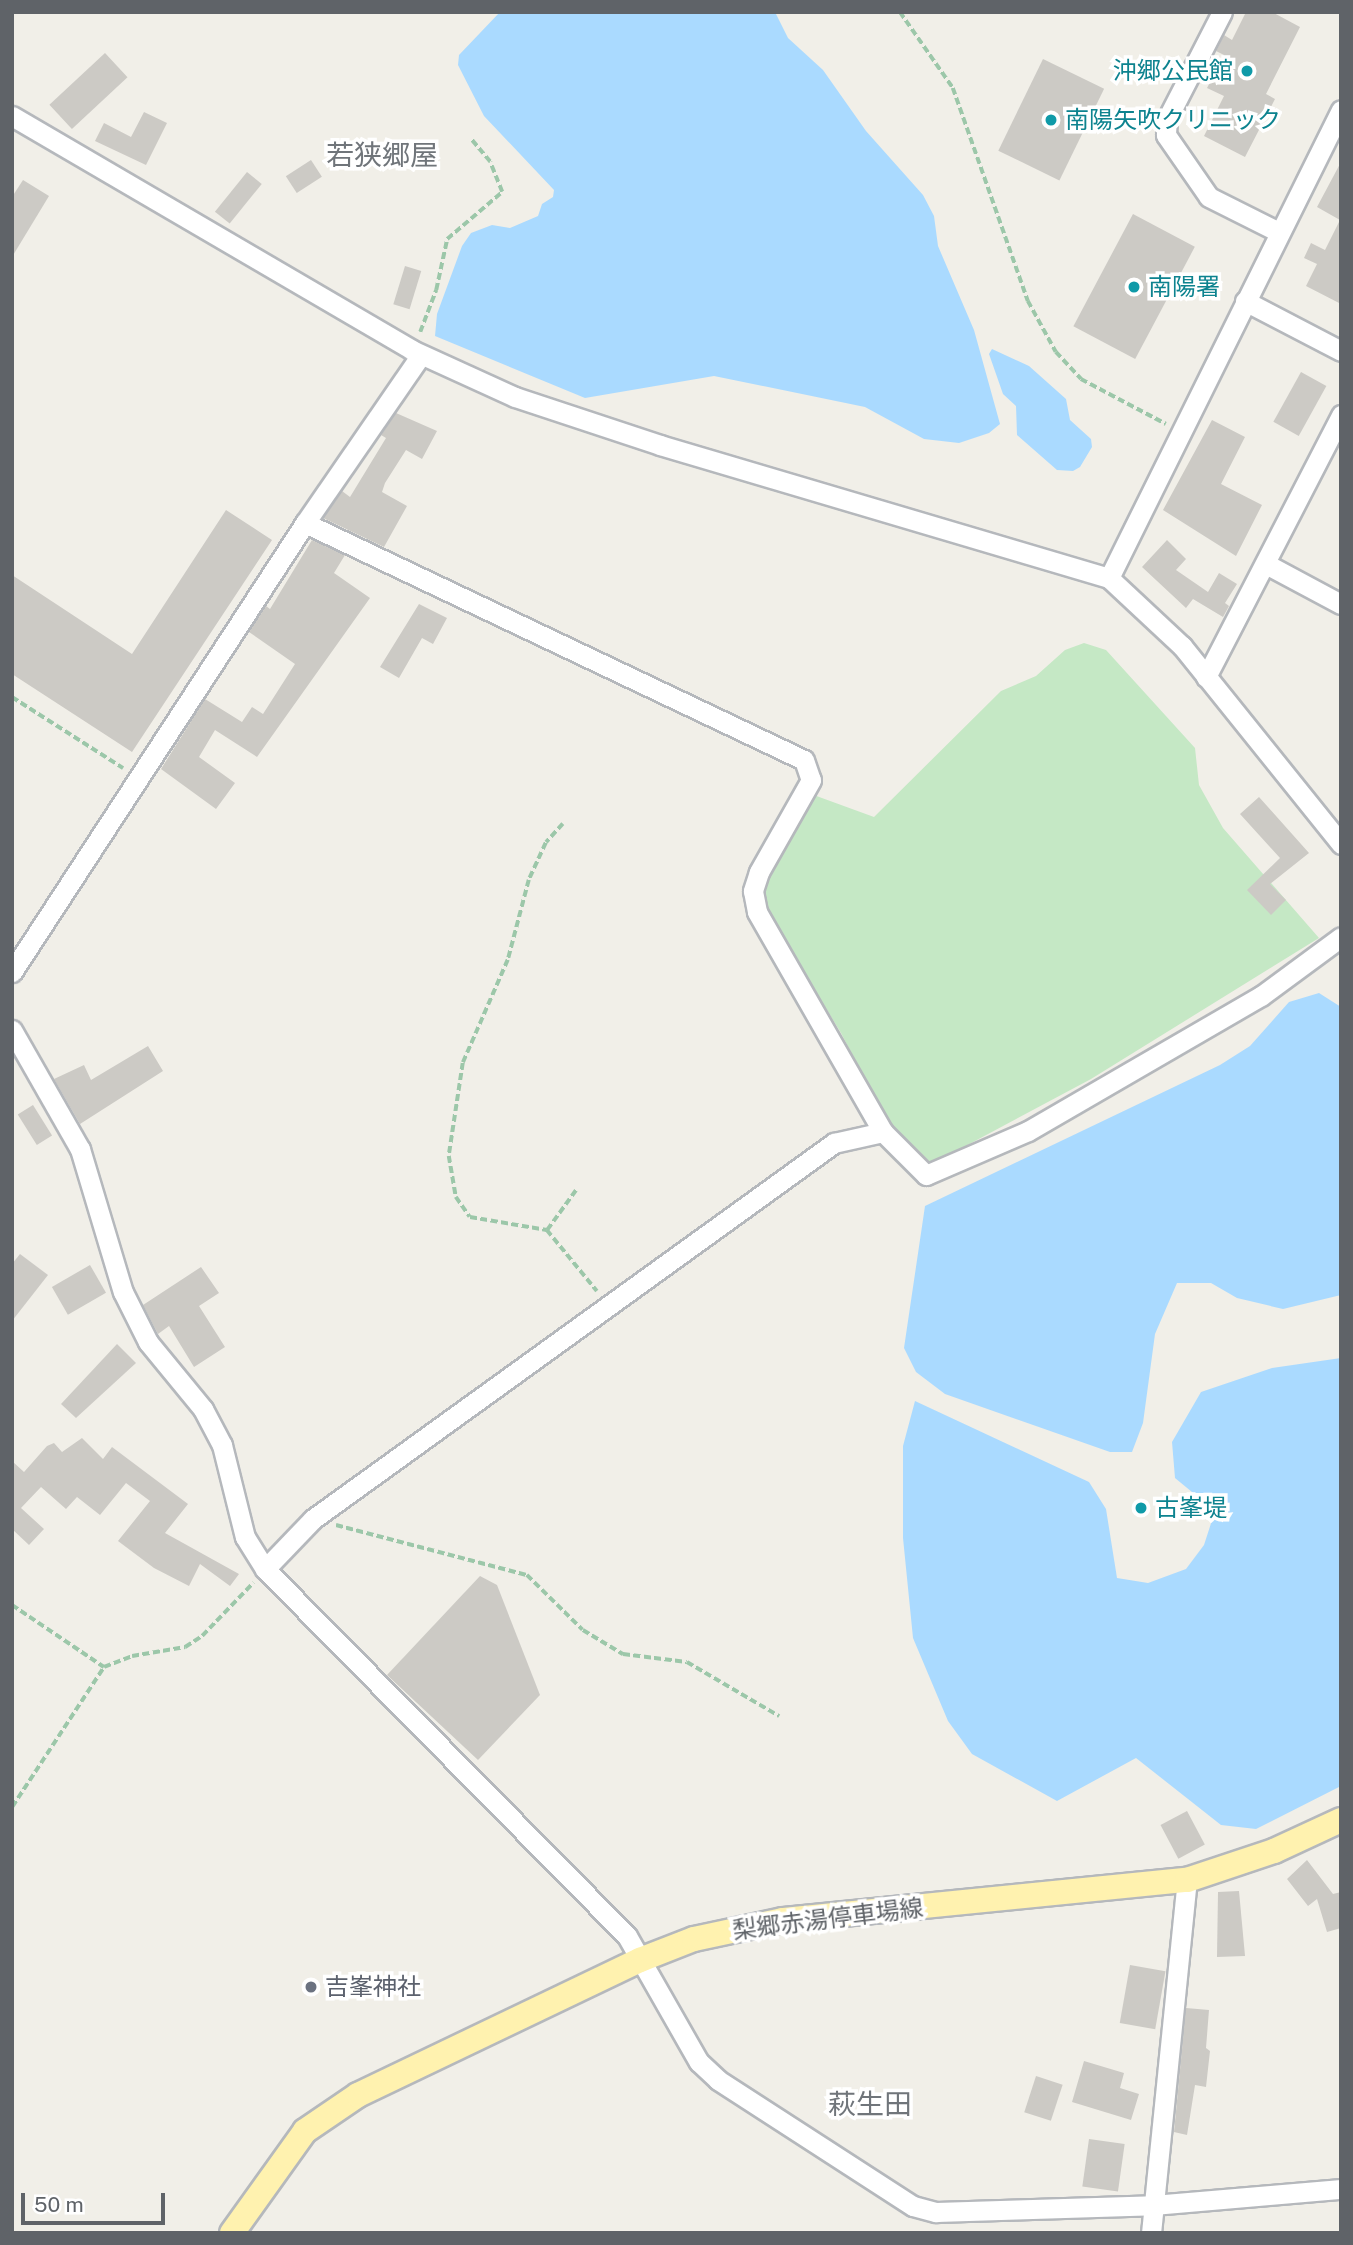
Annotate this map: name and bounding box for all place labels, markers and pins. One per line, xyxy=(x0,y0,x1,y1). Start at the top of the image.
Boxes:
place label: 沖郷公民館 xyxy=(1113,57,1233,85)
marker: 沖郷公民館 xyxy=(1239,63,1255,79)
place label: 南陽矢吹クリニック xyxy=(1065,106,1281,134)
marker: 南陽矢吹クリニック xyxy=(1043,112,1059,128)
place label: 南陽署 xyxy=(1148,273,1220,301)
marker: 南陽署 xyxy=(1126,279,1142,295)
place label: 古峯堤 xyxy=(1155,1494,1227,1522)
marker: 古峯堤 xyxy=(1133,1500,1149,1516)
place label: 吉峯神社 xyxy=(325,1973,421,2001)
marker: 吉峯神社 xyxy=(303,1979,319,1995)

